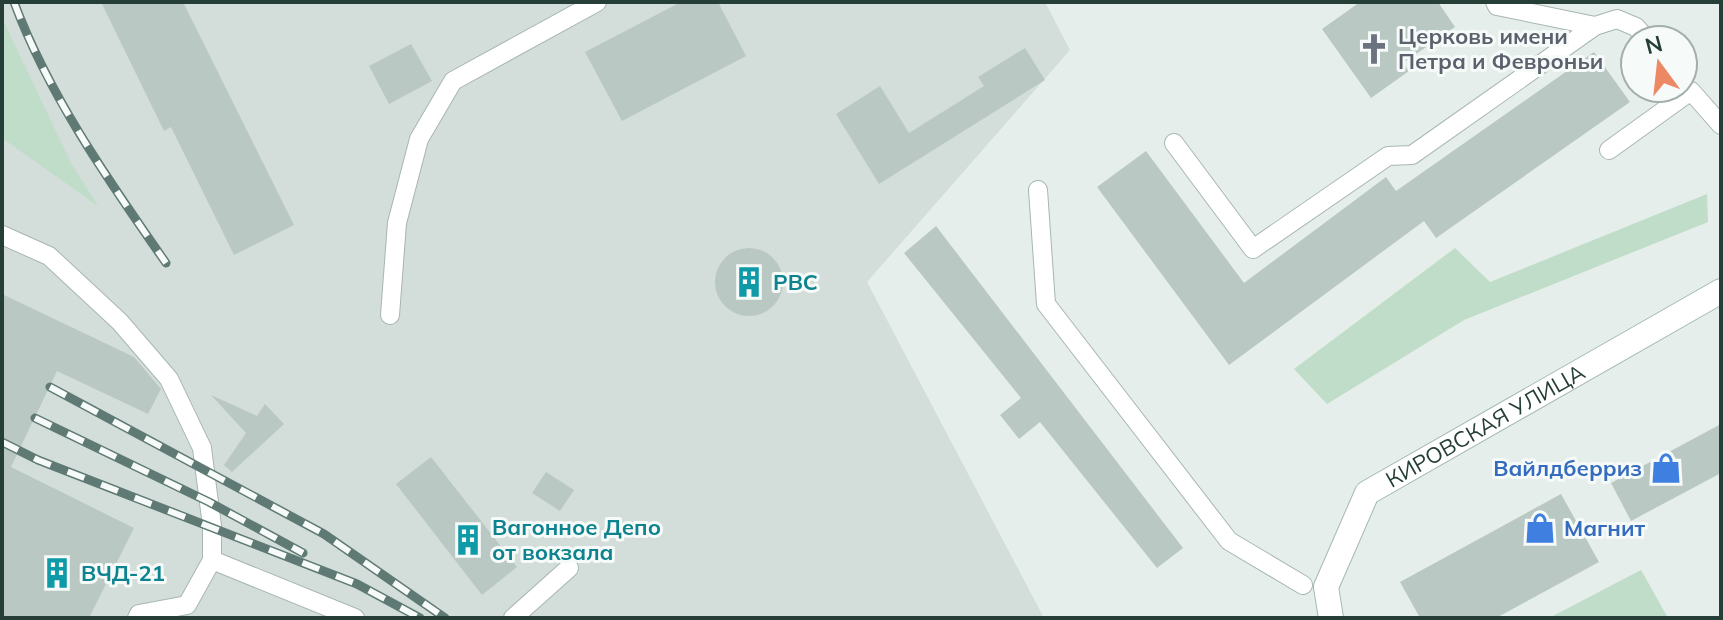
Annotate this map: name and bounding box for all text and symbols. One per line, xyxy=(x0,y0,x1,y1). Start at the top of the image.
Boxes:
place label: Церковь имени Петра и Февроньи xyxy=(1398,22,1603,75)
north arrow xyxy=(1619,24,1699,104)
text: N xyxy=(1642,29,1665,60)
church icon: Церковь имени Петра и Февроньи xyxy=(1357,32,1391,66)
building icon: РВС xyxy=(732,265,766,299)
place label: РВС xyxy=(773,268,818,296)
street label: КИРОВСКАЯ УЛИЦА xyxy=(1381,358,1590,493)
shop icon: Вайлдберриз xyxy=(1649,451,1683,485)
place label: Вайлдберриз xyxy=(1493,454,1642,482)
shop icon: Магнит xyxy=(1523,511,1557,545)
place label: Вагонное Депо от вокзала xyxy=(492,513,661,566)
place label: Магнит xyxy=(1564,514,1645,542)
building icon: Вагонное Депо от вокзала xyxy=(451,523,485,557)
building icon: ВЧД-21 xyxy=(40,556,74,590)
place label: ВЧД-21 xyxy=(81,559,165,587)

